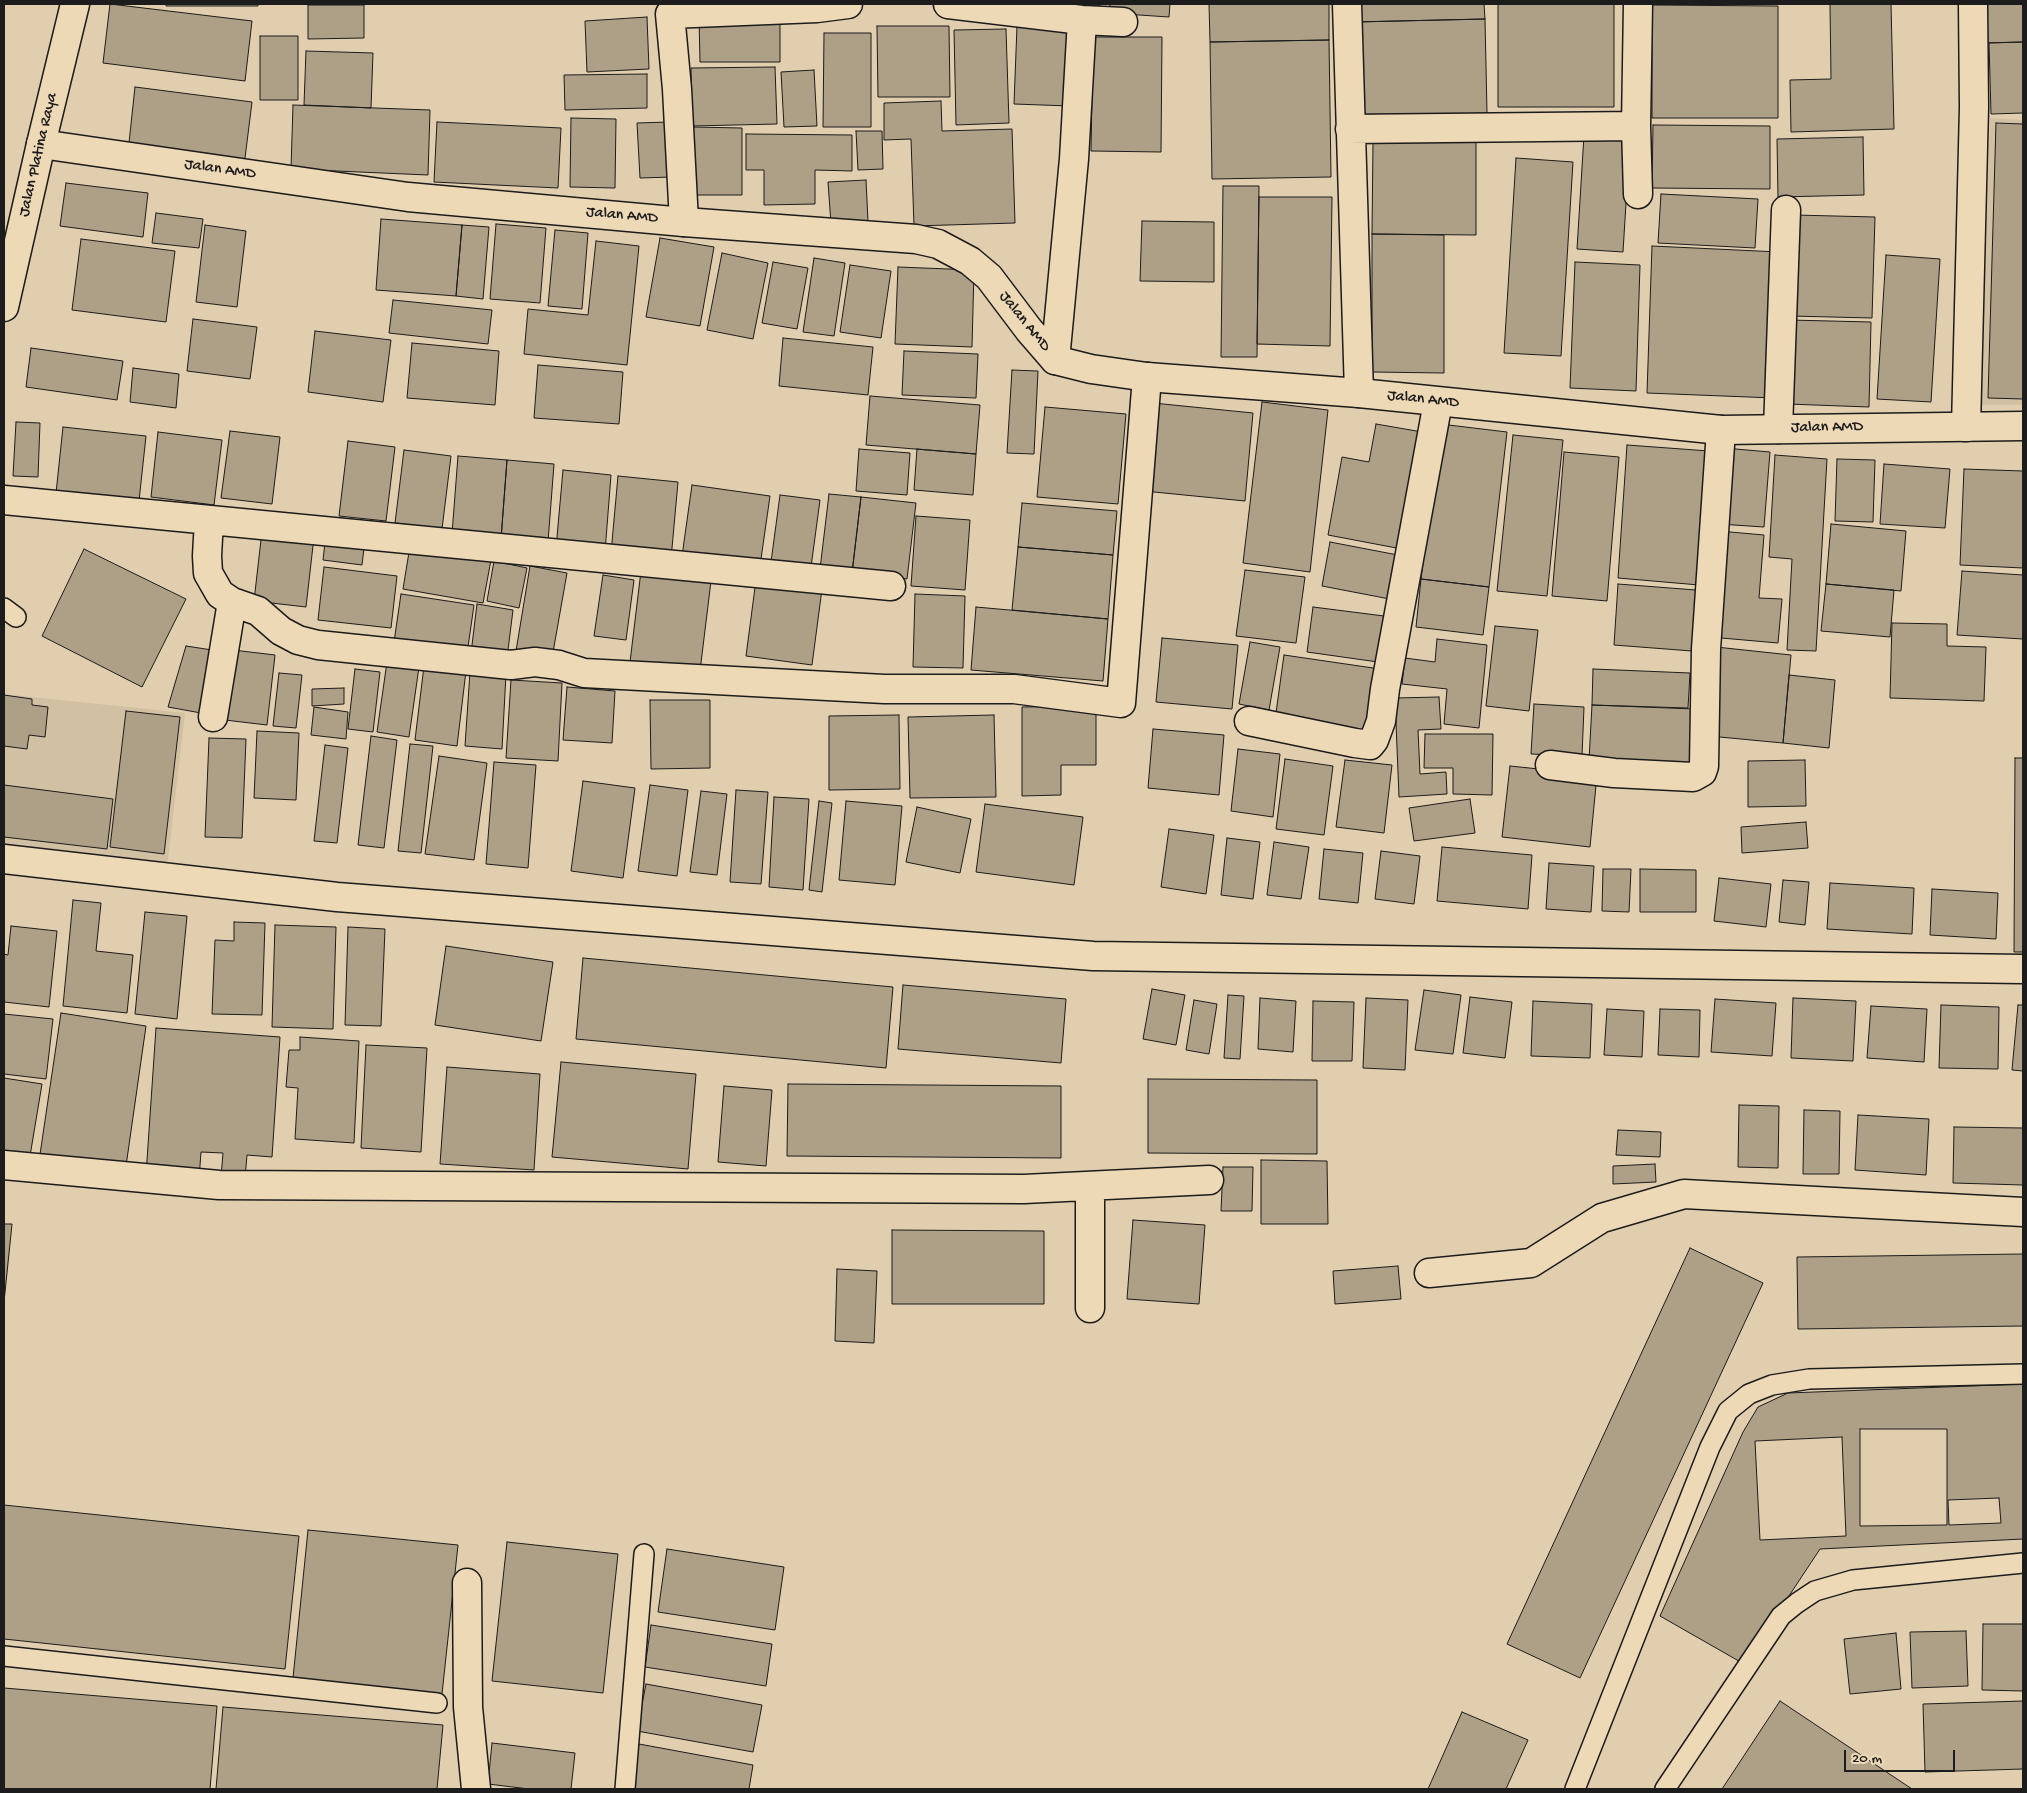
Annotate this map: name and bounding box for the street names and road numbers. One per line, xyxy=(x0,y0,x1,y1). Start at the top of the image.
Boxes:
street label: Jalan Platina Raya xyxy=(15,91,63,219)
street label: Jalan AMD xyxy=(183,155,257,185)
street label: Jalan AMD xyxy=(585,203,659,229)
street label: Jalan AMD xyxy=(994,288,1054,356)
street label: Jalan AMD xyxy=(1386,387,1460,413)
street label: Jalan AMD xyxy=(1791,418,1863,438)

